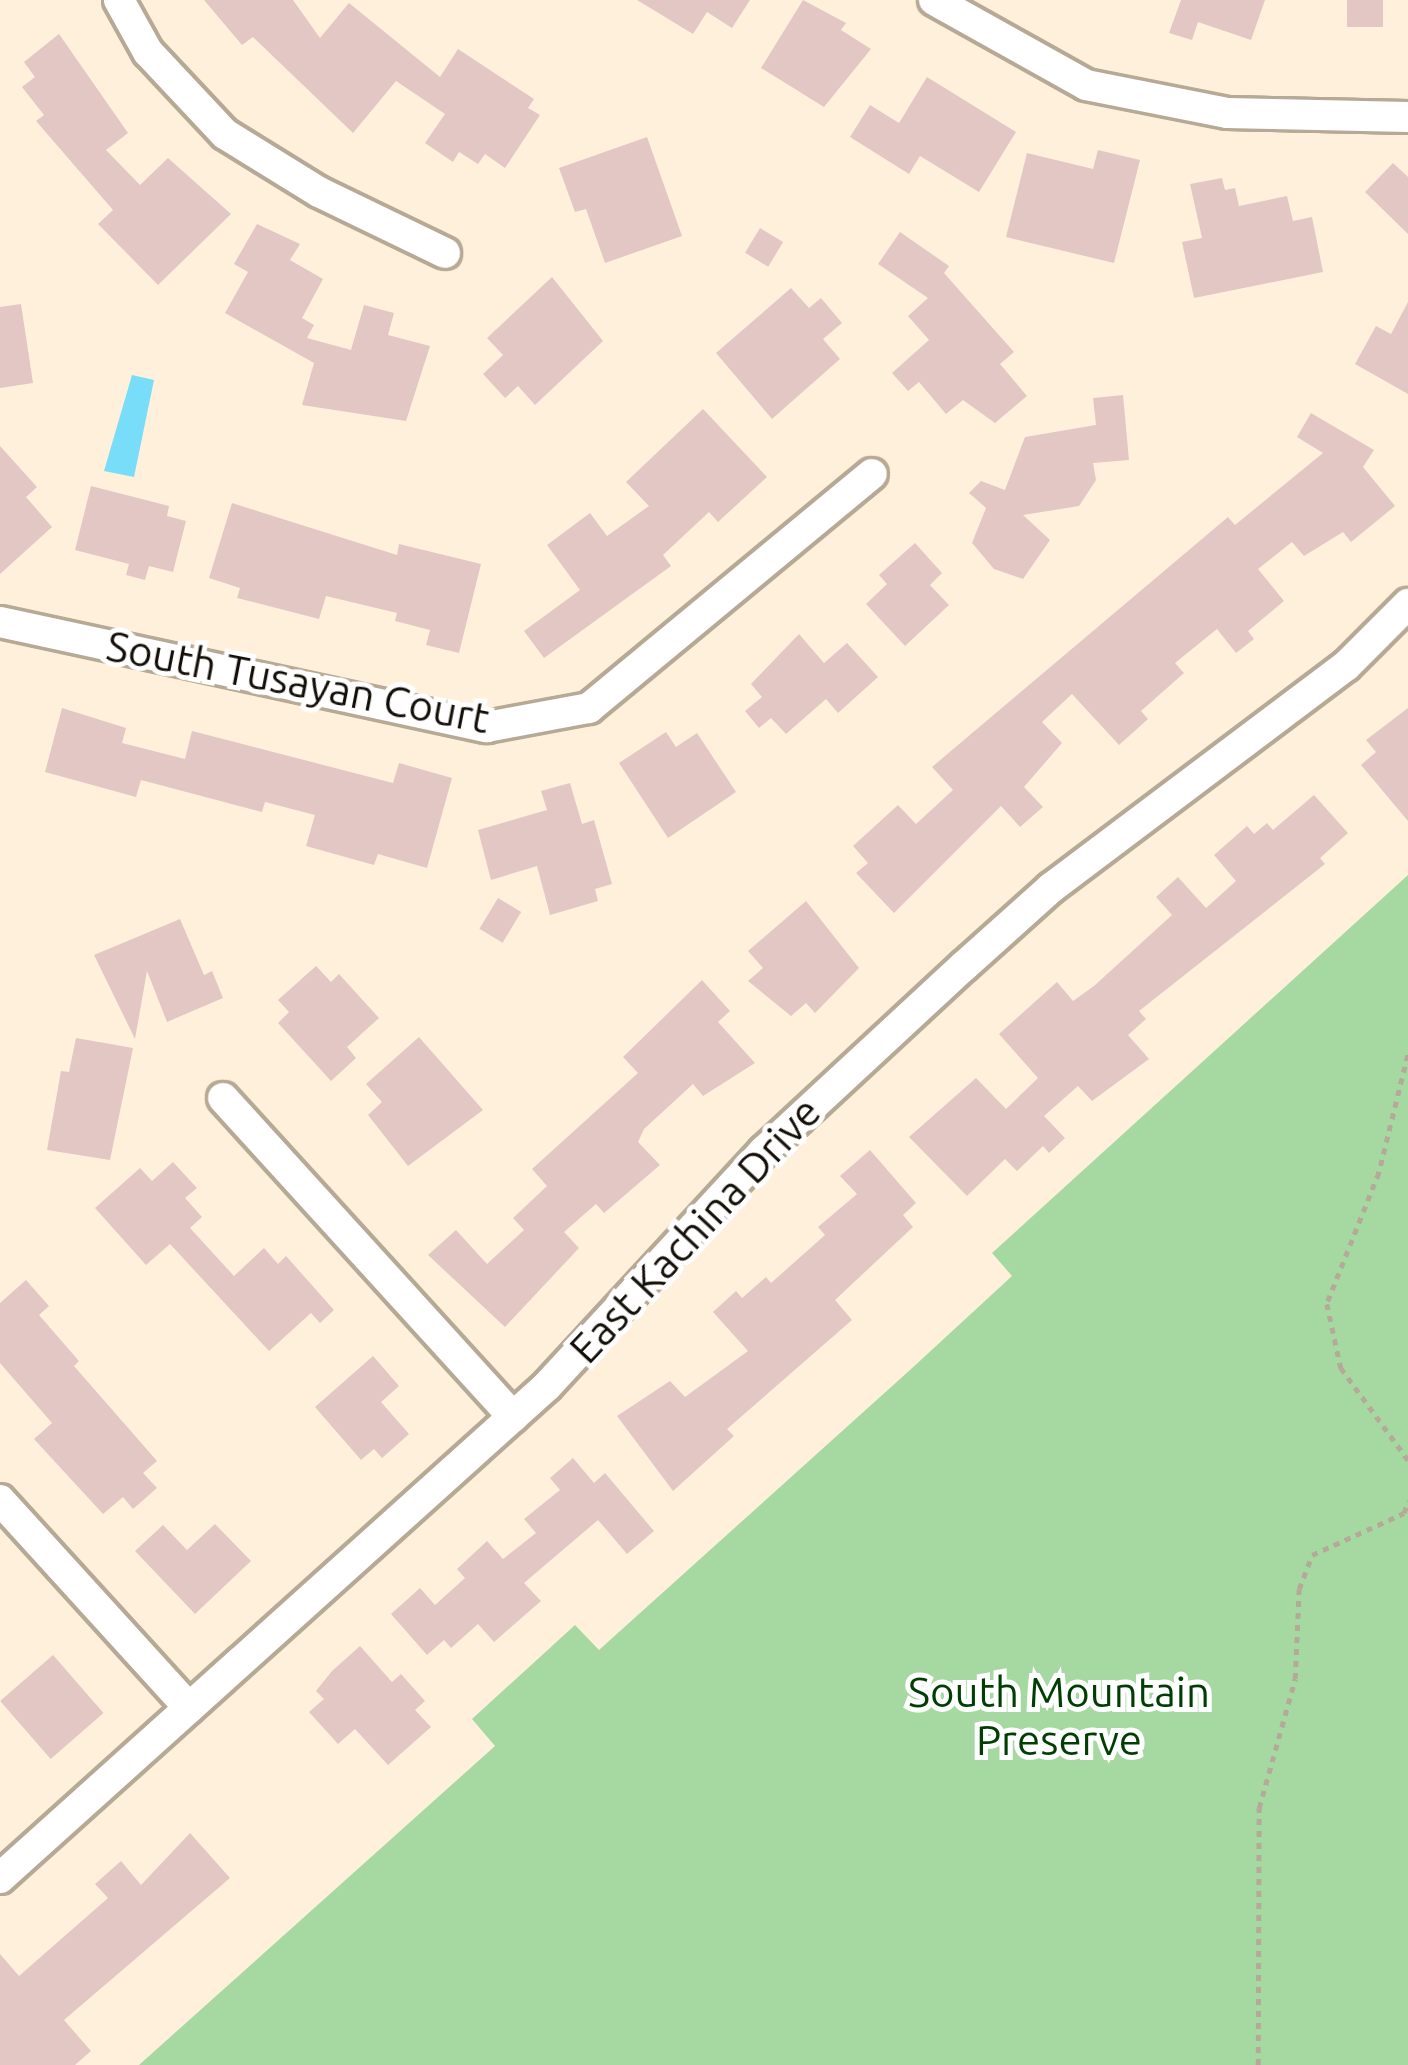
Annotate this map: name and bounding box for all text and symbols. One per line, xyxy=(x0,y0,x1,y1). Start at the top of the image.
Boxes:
street label: South Tusayan Court xyxy=(102,620,494,744)
street label: East Kachina Drive xyxy=(559,1087,831,1373)
park label: South Mountain Preserve xyxy=(908,1667,1210,1766)

